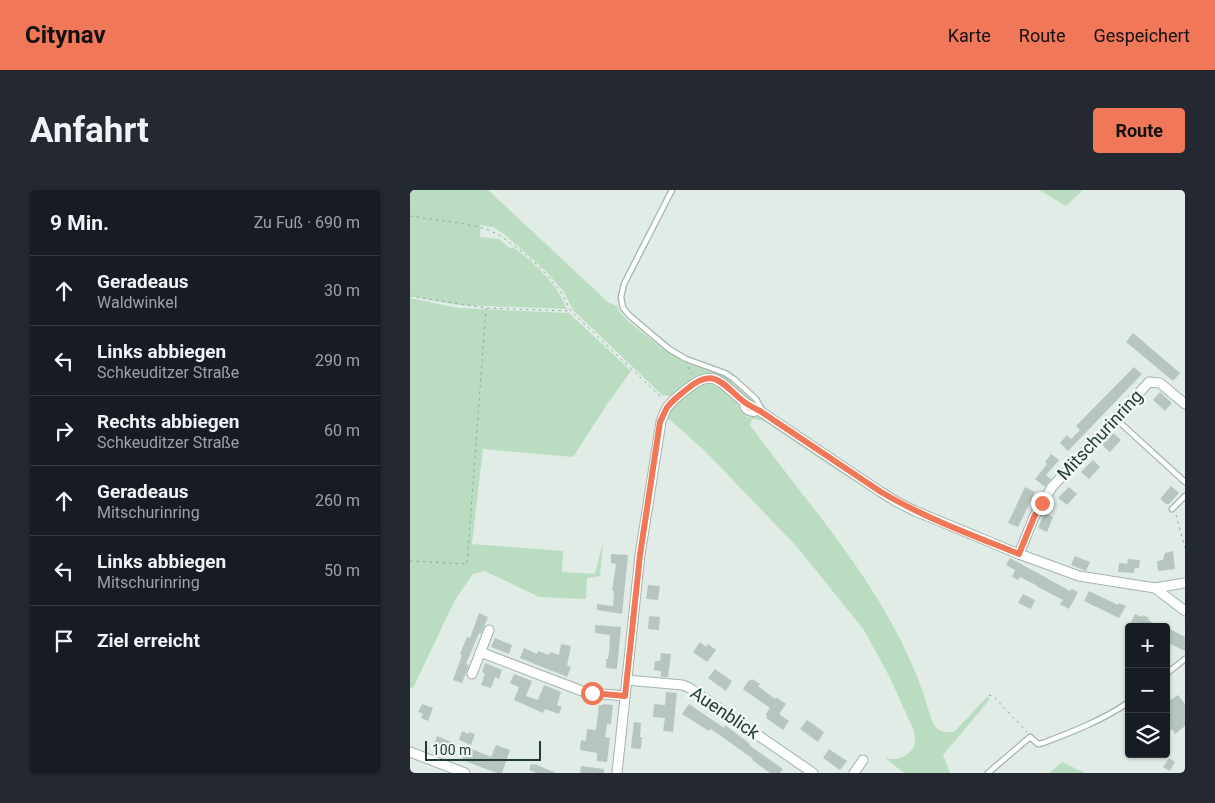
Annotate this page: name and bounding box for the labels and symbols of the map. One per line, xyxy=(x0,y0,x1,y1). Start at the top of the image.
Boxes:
street label: Mitschurinring xyxy=(1053,385,1147,484)
route end xyxy=(1031,492,1054,515)
route start xyxy=(581,682,604,705)
street label: Auenblick xyxy=(687,682,764,744)
scale bar xyxy=(425,738,541,761)

